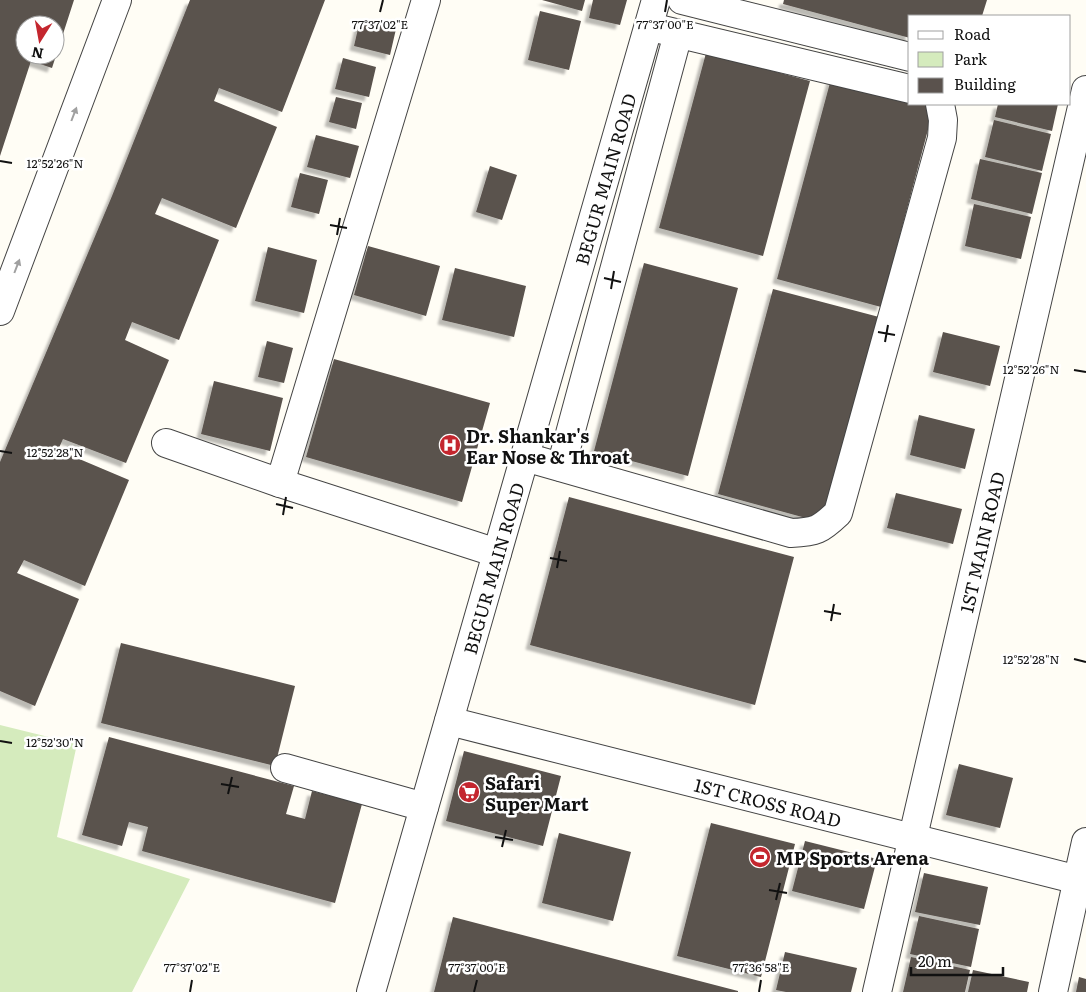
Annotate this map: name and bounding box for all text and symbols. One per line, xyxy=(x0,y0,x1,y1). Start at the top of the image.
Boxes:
north arrow xyxy=(15,15,65,65)
text: 77°37'02"E xyxy=(352,15,409,33)
text: 77°37'00"E xyxy=(636,15,694,33)
legend xyxy=(908,15,1071,105)
text: Road xyxy=(954,22,990,45)
text: N xyxy=(29,43,45,65)
text: Park xyxy=(954,47,988,70)
text: Building xyxy=(954,72,1016,95)
street label: BEGUR MAIN ROAD xyxy=(567,90,642,268)
one-way arrow xyxy=(71,106,78,121)
text: 12°52'26"N xyxy=(27,154,83,172)
one-way arrow xyxy=(13,258,21,273)
text: 12°52'26"N xyxy=(1003,360,1059,378)
place label: Dr. Shankar's Ear Nose & Throat xyxy=(466,422,630,470)
hospital icon: Dr. Shankar's Ear Nose & Throat xyxy=(438,433,462,457)
text: 12°52'28"N xyxy=(26,443,84,461)
street label: 1ST MAIN ROAD xyxy=(952,469,1011,615)
street label: BEGUR MAIN ROAD xyxy=(455,479,530,657)
text: 12°52'28"N xyxy=(1002,650,1060,668)
text: 12°52'30"N xyxy=(26,733,84,751)
place label: Safari Super Mart xyxy=(485,769,589,817)
street label: 1ST CROSS ROAD xyxy=(692,770,844,833)
supermarket icon: Safari Super Mart xyxy=(457,780,481,804)
place label: MP Sports Arena xyxy=(776,844,929,871)
sports icon: MP Sports Arena xyxy=(748,845,772,869)
scale bar xyxy=(911,944,1004,976)
text: 20 m xyxy=(918,949,952,972)
text: 77°37'02"E xyxy=(164,958,221,976)
text: 77°37'00"E xyxy=(448,958,506,976)
text: 77°36'58"E xyxy=(733,958,790,976)

